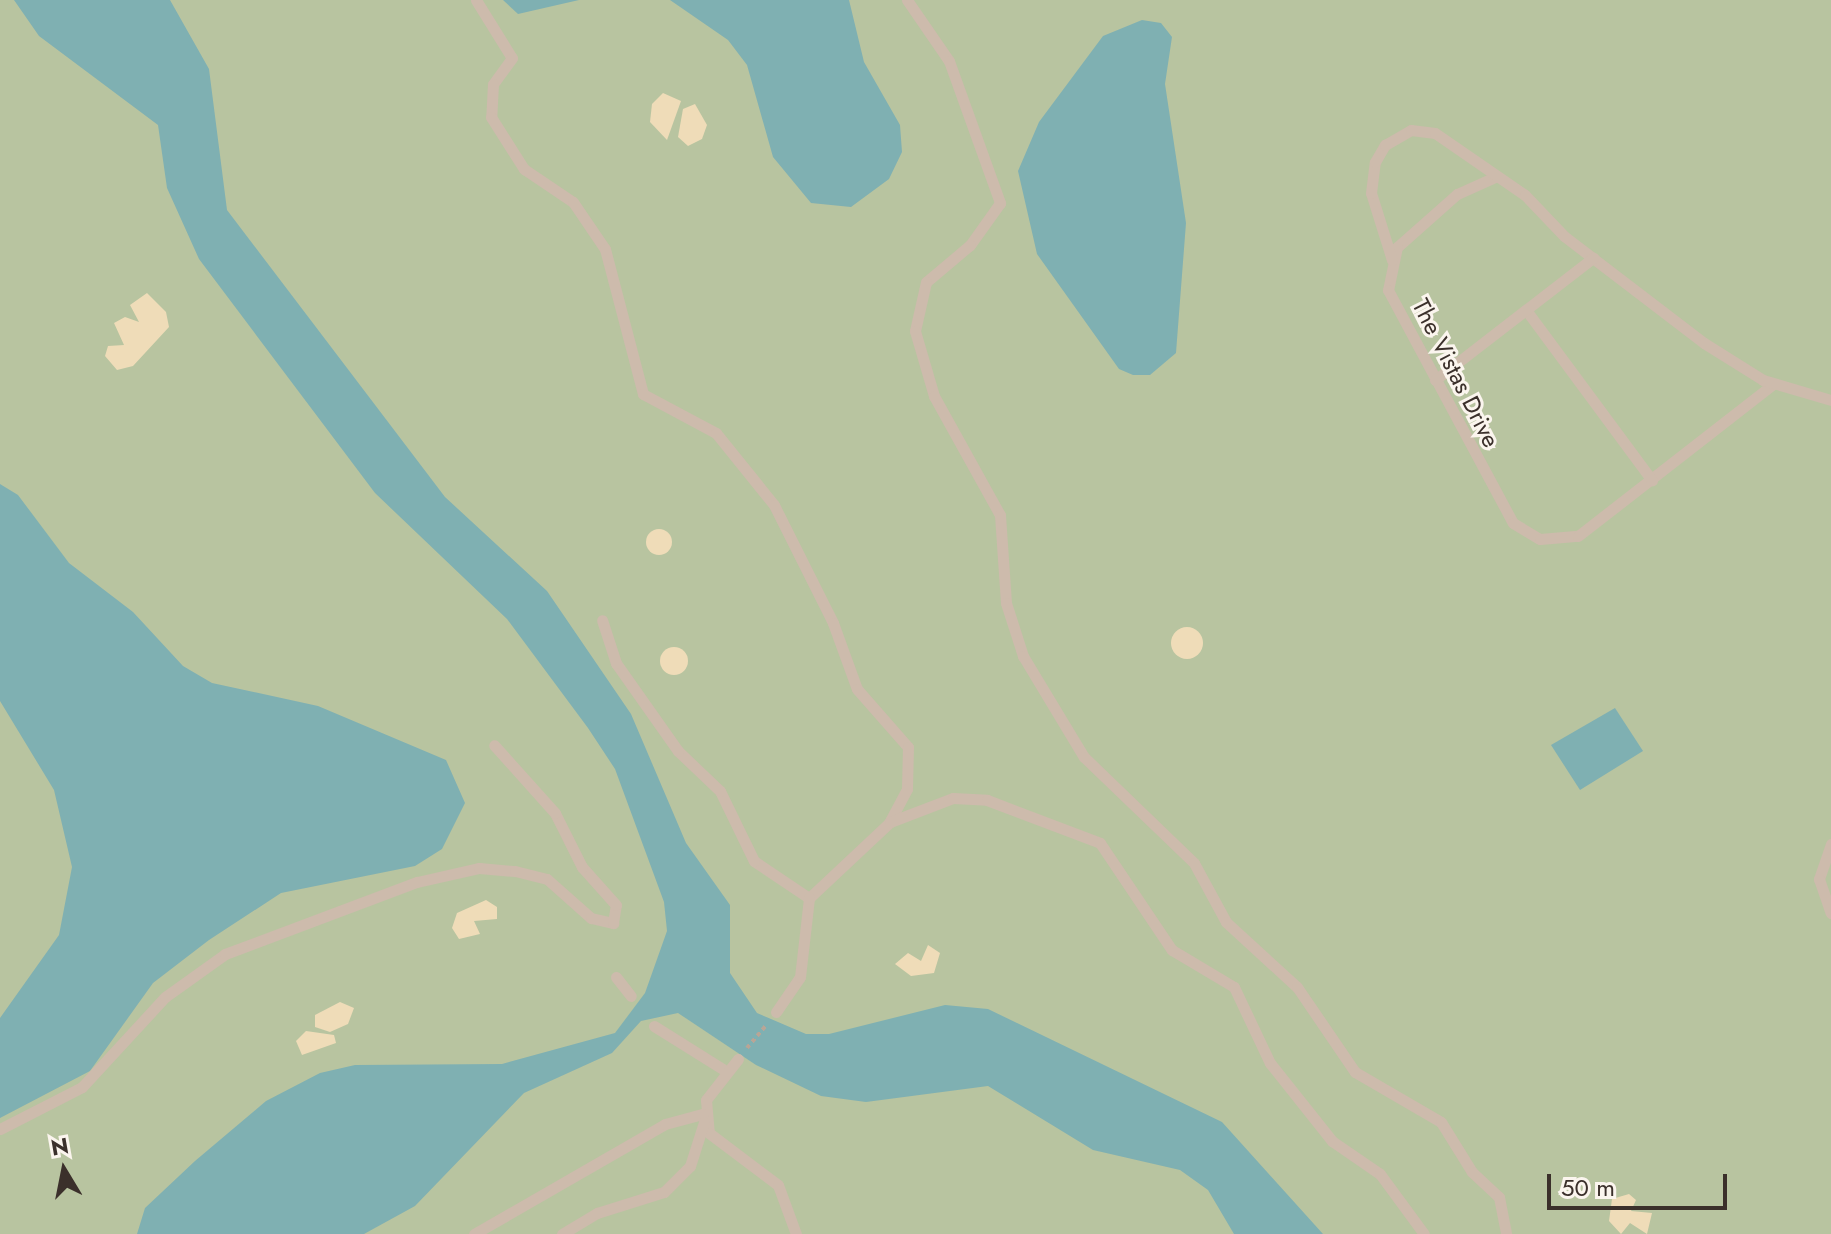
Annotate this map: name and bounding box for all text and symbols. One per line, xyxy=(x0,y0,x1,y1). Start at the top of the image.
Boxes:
street label: The Vistas Drive xyxy=(1406,294,1506,452)
text: N xyxy=(48,1129,71,1164)
north arrow xyxy=(24,1130,104,1210)
scale bar xyxy=(1551,1158,1731,1208)
text: 50 m xyxy=(1561,1170,1615,1205)

